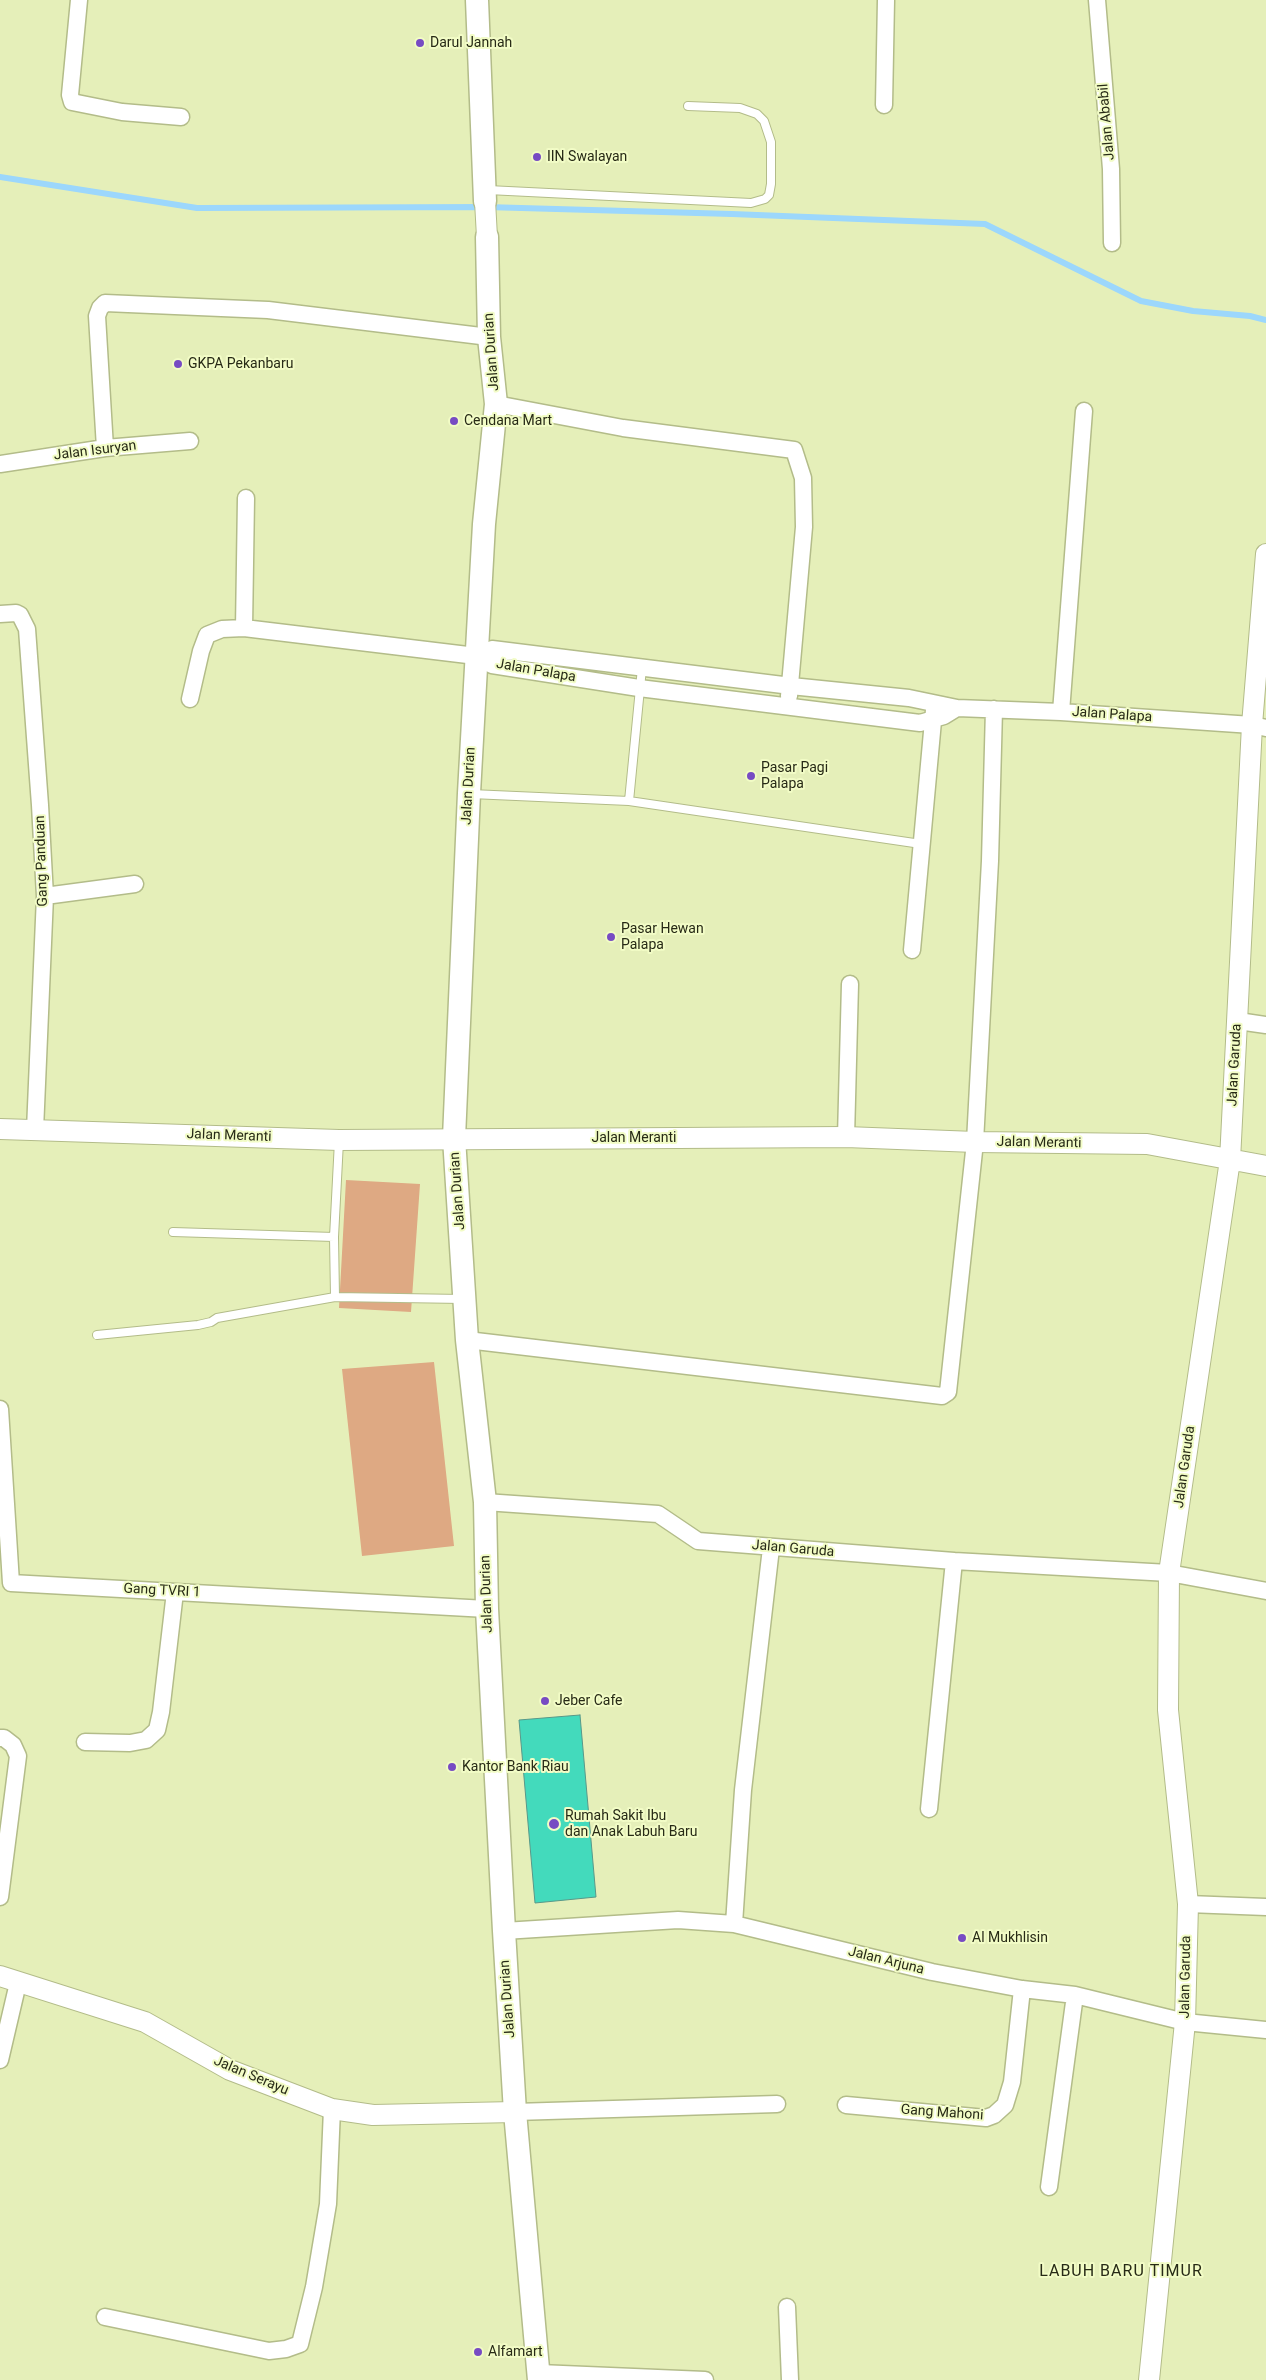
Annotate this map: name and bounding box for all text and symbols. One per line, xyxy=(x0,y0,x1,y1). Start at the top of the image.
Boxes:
place label: Darul Jannah xyxy=(430,35,512,51)
marker: Darul Jannah xyxy=(414,37,426,49)
street label: Jalan Ababil xyxy=(1095,83,1119,161)
place label: IIN Swalayan xyxy=(547,149,627,165)
marker: IIN Swalayan xyxy=(531,151,543,163)
street label: Jalan Durian xyxy=(481,313,503,391)
place label: GKPA Pekanbaru xyxy=(188,356,293,372)
marker: GKPA Pekanbaru xyxy=(172,358,184,370)
place label: Cendana Mart xyxy=(464,413,552,429)
marker: Cendana Mart xyxy=(448,415,460,427)
street label: Jalan Isuryan xyxy=(53,438,137,464)
street label: Jalan Palapa xyxy=(495,656,577,686)
street label: Jalan Palapa xyxy=(1071,704,1153,726)
street label: Jalan Durian xyxy=(459,747,479,825)
place label: Pasar Pagi Palapa xyxy=(761,760,828,792)
marker: Pasar Pagi Palapa xyxy=(745,770,757,782)
street label: Gang Panduan xyxy=(32,815,52,907)
place label: Pasar Hewan Palapa xyxy=(621,921,704,954)
marker: Pasar Hewan Palapa xyxy=(605,931,617,943)
street label: Jalan Garuda xyxy=(1224,1023,1246,1107)
street label: Jalan Meranti xyxy=(186,1126,272,1146)
street label: Jalan Meranti xyxy=(591,1130,677,1146)
street label: Jalan Meranti xyxy=(996,1134,1082,1152)
street label: Jalan Durian xyxy=(447,1152,469,1230)
street label: Jalan Garuda xyxy=(1171,1425,1199,1509)
street label: Jalan Garuda xyxy=(751,1537,835,1561)
street label: Jalan Durian xyxy=(477,1555,497,1633)
street label: Gang TVRI 1 xyxy=(123,1581,201,1601)
place label: Jeber Cafe xyxy=(555,1693,623,1709)
marker: Jeber Cafe xyxy=(539,1695,551,1707)
place label: Kantor Bank Riau xyxy=(462,1759,569,1775)
marker: Kantor Bank Riau xyxy=(446,1761,458,1773)
place label: Rumah Sakit Ibu dan Anak Labuh Baru xyxy=(565,1808,697,1840)
marker: Rumah Sakit Ibu dan Anak Labuh Baru xyxy=(547,1817,561,1831)
place label: Al Mukhlisin xyxy=(972,1930,1048,1946)
marker: Al Mukhlisin xyxy=(956,1932,968,1944)
street label: Jalan Garuda xyxy=(1177,1936,1195,2018)
street label: Jalan Arjuna xyxy=(846,1943,926,1979)
street label: Jalan Durian xyxy=(497,1960,519,2038)
street label: Jalan Serayu xyxy=(211,2053,291,2099)
street label: Gang Mahoni xyxy=(900,2102,984,2124)
district label: LABUH BARU TIMUR xyxy=(1037,2262,1205,2282)
place label: Alfamart xyxy=(488,2344,543,2360)
marker: Alfamart xyxy=(472,2346,484,2358)

